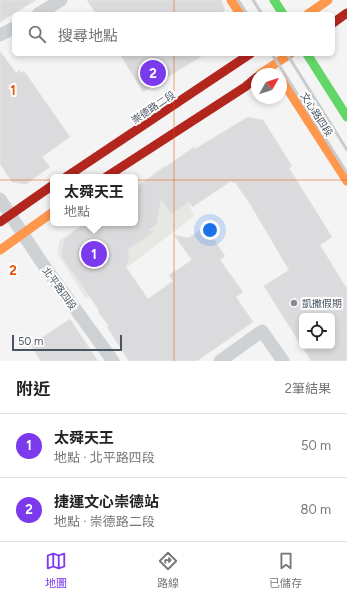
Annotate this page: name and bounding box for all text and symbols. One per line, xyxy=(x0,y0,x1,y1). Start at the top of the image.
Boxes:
search box xyxy=(12,12,335,56)
icon: search xyxy=(26,23,48,45)
text: 搜尋地點 xyxy=(58,27,118,45)
pin: 2 xyxy=(140,58,166,88)
north arrow xyxy=(251,68,287,104)
text: 1 xyxy=(10,83,16,98)
street label: 崇德路二段 xyxy=(129,88,178,127)
street label: 文心路四段 xyxy=(298,90,336,139)
popup xyxy=(50,174,138,226)
text: 太舜天王 xyxy=(64,183,124,201)
text: 地點 xyxy=(64,204,90,219)
your location xyxy=(200,220,220,240)
pin: 1 xyxy=(81,239,107,269)
text: 2 xyxy=(9,263,17,278)
street label: 北平路四段 xyxy=(40,264,80,312)
place label: 凱撒假期 xyxy=(302,297,342,310)
marker: 凱撒假期 xyxy=(289,298,299,308)
map controls xyxy=(299,313,335,349)
button: locate xyxy=(299,313,335,349)
scale bar xyxy=(12,333,122,352)
text: 50 m xyxy=(18,335,43,348)
text: 附近 xyxy=(16,379,50,399)
text: 2筆結果 xyxy=(285,381,331,396)
text: 太舜天王 xyxy=(54,429,114,447)
text: 1 xyxy=(26,438,32,453)
text: 50 m xyxy=(301,438,331,453)
text: 地點 · 北平路四段 xyxy=(54,450,155,465)
text: 捷運文心崇德站 xyxy=(54,493,159,511)
text: 2 xyxy=(25,502,33,517)
text: 80 m xyxy=(300,502,331,517)
text: 地點 · 崇德路二段 xyxy=(54,514,155,529)
tab: 地圖 xyxy=(45,550,67,590)
tab: 路線 xyxy=(157,550,179,590)
tab: 已儲存 xyxy=(269,550,302,590)

